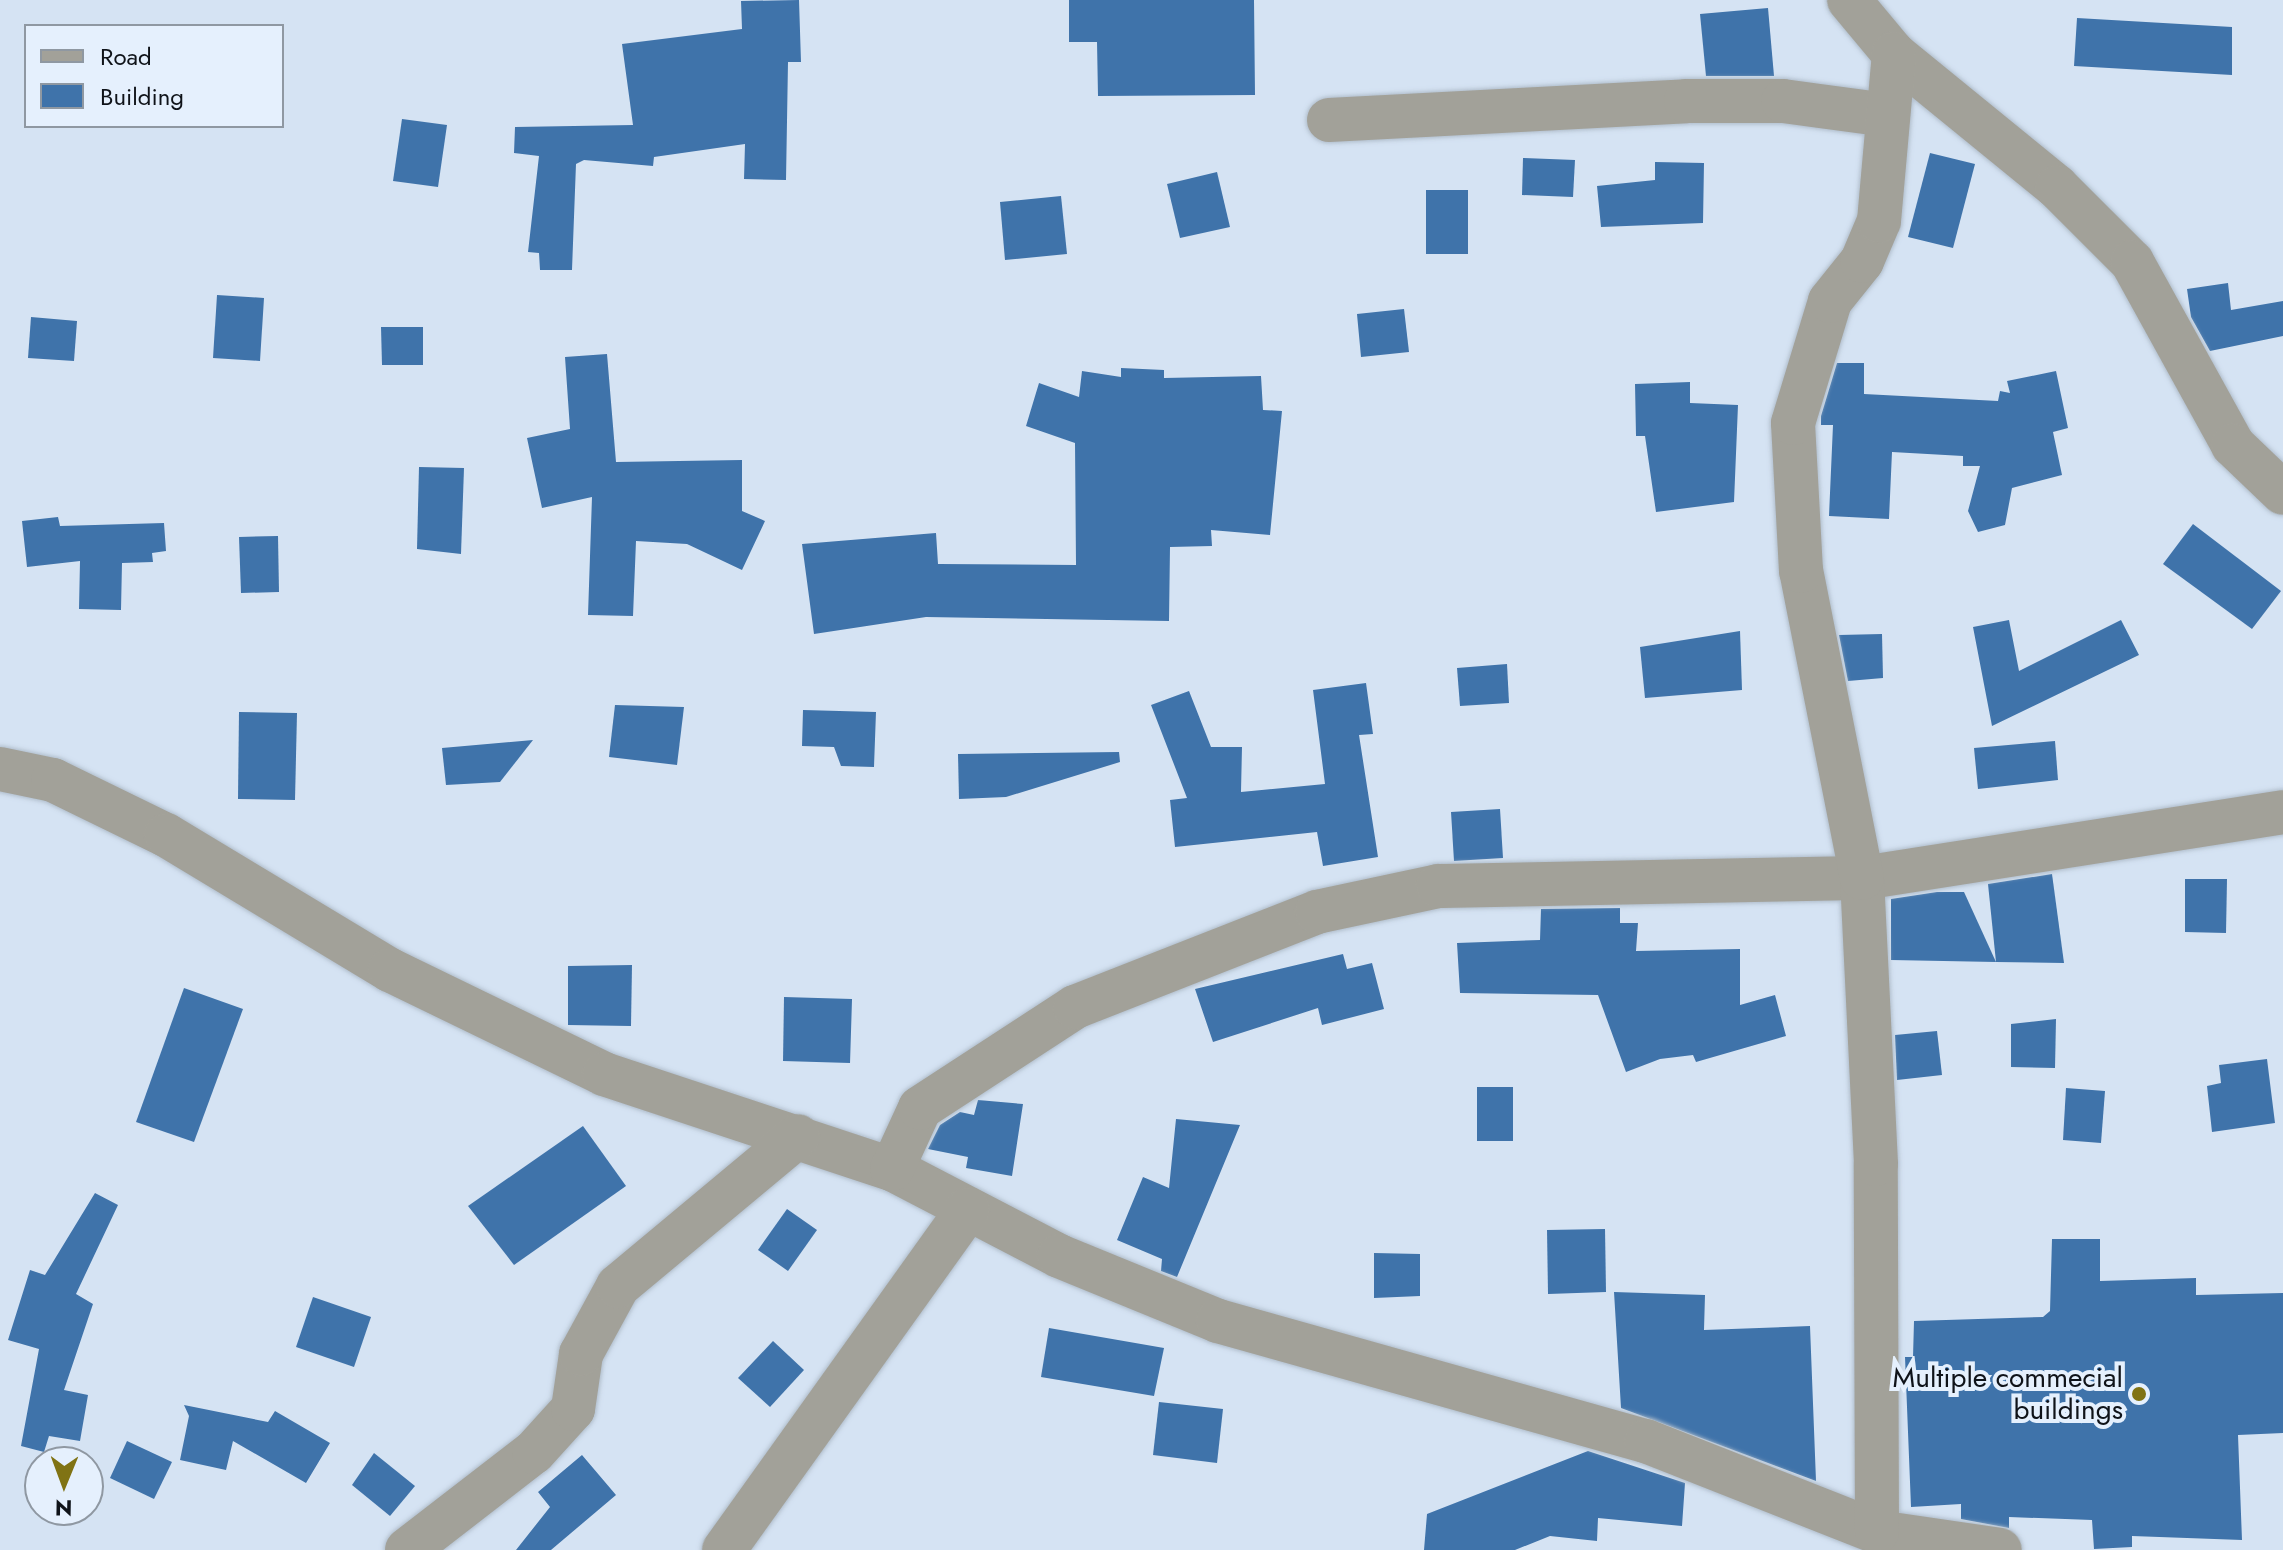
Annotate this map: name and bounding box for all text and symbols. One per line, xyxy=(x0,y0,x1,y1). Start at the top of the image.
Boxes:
legend xyxy=(24,24,284,128)
text: Road xyxy=(100,39,152,74)
text: Building xyxy=(100,79,184,114)
place label: Multiple commecial buildings xyxy=(1893,1361,2123,1427)
marker: Multiple commecial buildings xyxy=(2130,1385,2148,1403)
north arrow xyxy=(24,1446,104,1526)
text: N xyxy=(55,1492,73,1524)

